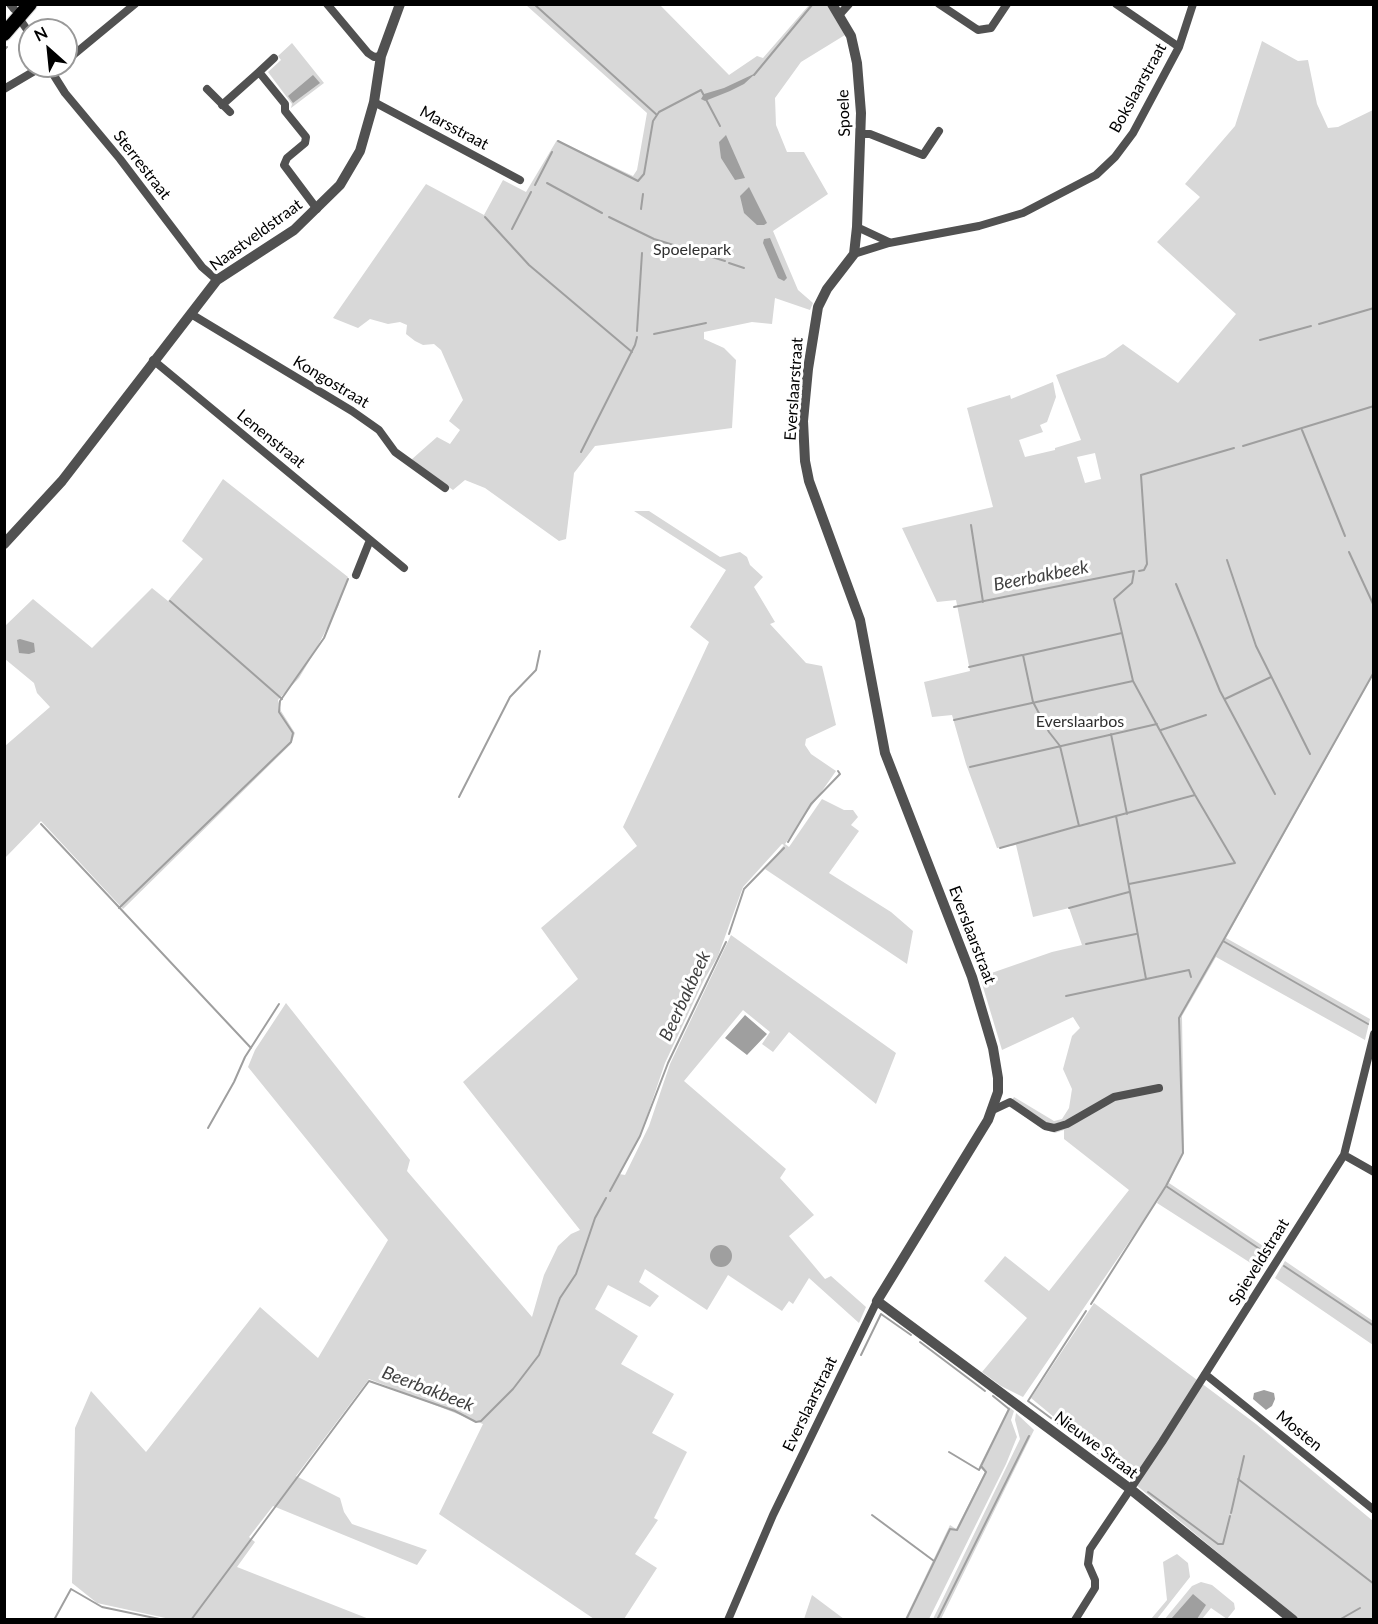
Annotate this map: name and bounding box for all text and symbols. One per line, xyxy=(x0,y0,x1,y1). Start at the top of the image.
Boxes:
north arrow xyxy=(18,18,78,78)
text: N xyxy=(31,22,50,45)
street label: Bokslaarstraat xyxy=(1105,40,1171,136)
street label: Spoele xyxy=(834,89,854,137)
street label: Marsstraat xyxy=(416,102,492,154)
street label: Sterrestraat xyxy=(109,127,175,203)
street label: Naastveldstraat xyxy=(206,195,306,275)
park label: Spoelepark xyxy=(653,240,731,260)
street label: Everslaarstraat xyxy=(781,337,807,441)
street label: Kongostraat xyxy=(290,352,372,412)
street label: Lenenstraat xyxy=(233,406,309,472)
water label: Beerbakbeek xyxy=(992,556,1090,596)
park label: Everslaarbos xyxy=(1036,712,1124,732)
street label: Everslaarstraat xyxy=(945,883,999,987)
water label: Beerbakbeek xyxy=(655,948,715,1044)
street label: Spieveldstraat xyxy=(1225,1215,1293,1309)
street label: Everslaarstraat xyxy=(779,1353,841,1455)
water label: Beerbakbeek xyxy=(379,1362,477,1416)
street label: Nieuwe Straat xyxy=(1050,1407,1142,1483)
street label: Mosten xyxy=(1272,1407,1326,1455)

